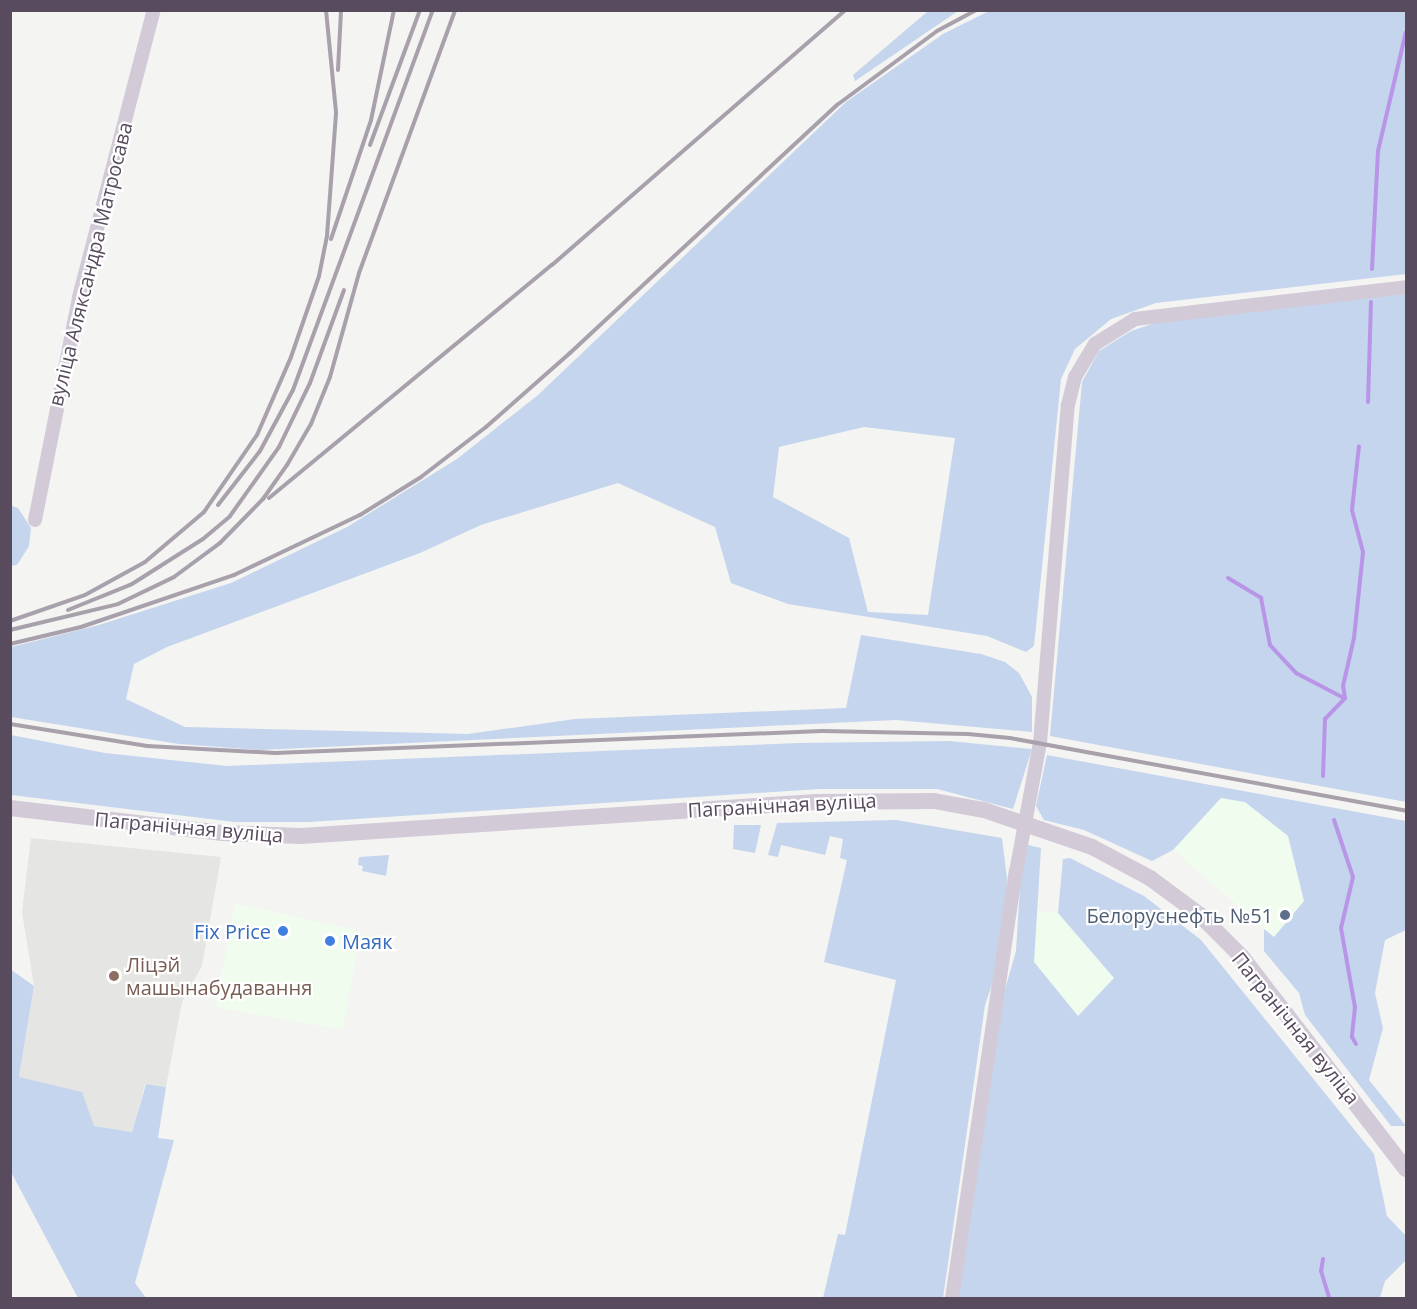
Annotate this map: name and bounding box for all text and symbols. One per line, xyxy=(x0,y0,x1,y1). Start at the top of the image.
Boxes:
street label: вуліца Аляксандра Матросава xyxy=(43,120,137,408)
street label: Пагранічная вуліца xyxy=(687,788,877,822)
street label: Пагранічная вуліца xyxy=(94,807,284,847)
place label: Белоруснефть №51 xyxy=(1086,903,1273,927)
marker: Белоруснефть №51 xyxy=(1278,908,1292,922)
place label: Fix Price xyxy=(194,919,271,943)
marker: Fix Price xyxy=(276,924,290,938)
place label: Маяк xyxy=(342,929,393,953)
marker: Маяк xyxy=(323,934,337,948)
street label: Пагранічная вуліца xyxy=(1227,947,1365,1109)
place label: Ліцэй машынабудавання xyxy=(126,952,312,999)
marker: Ліцэй машынабудавання xyxy=(107,969,121,983)

